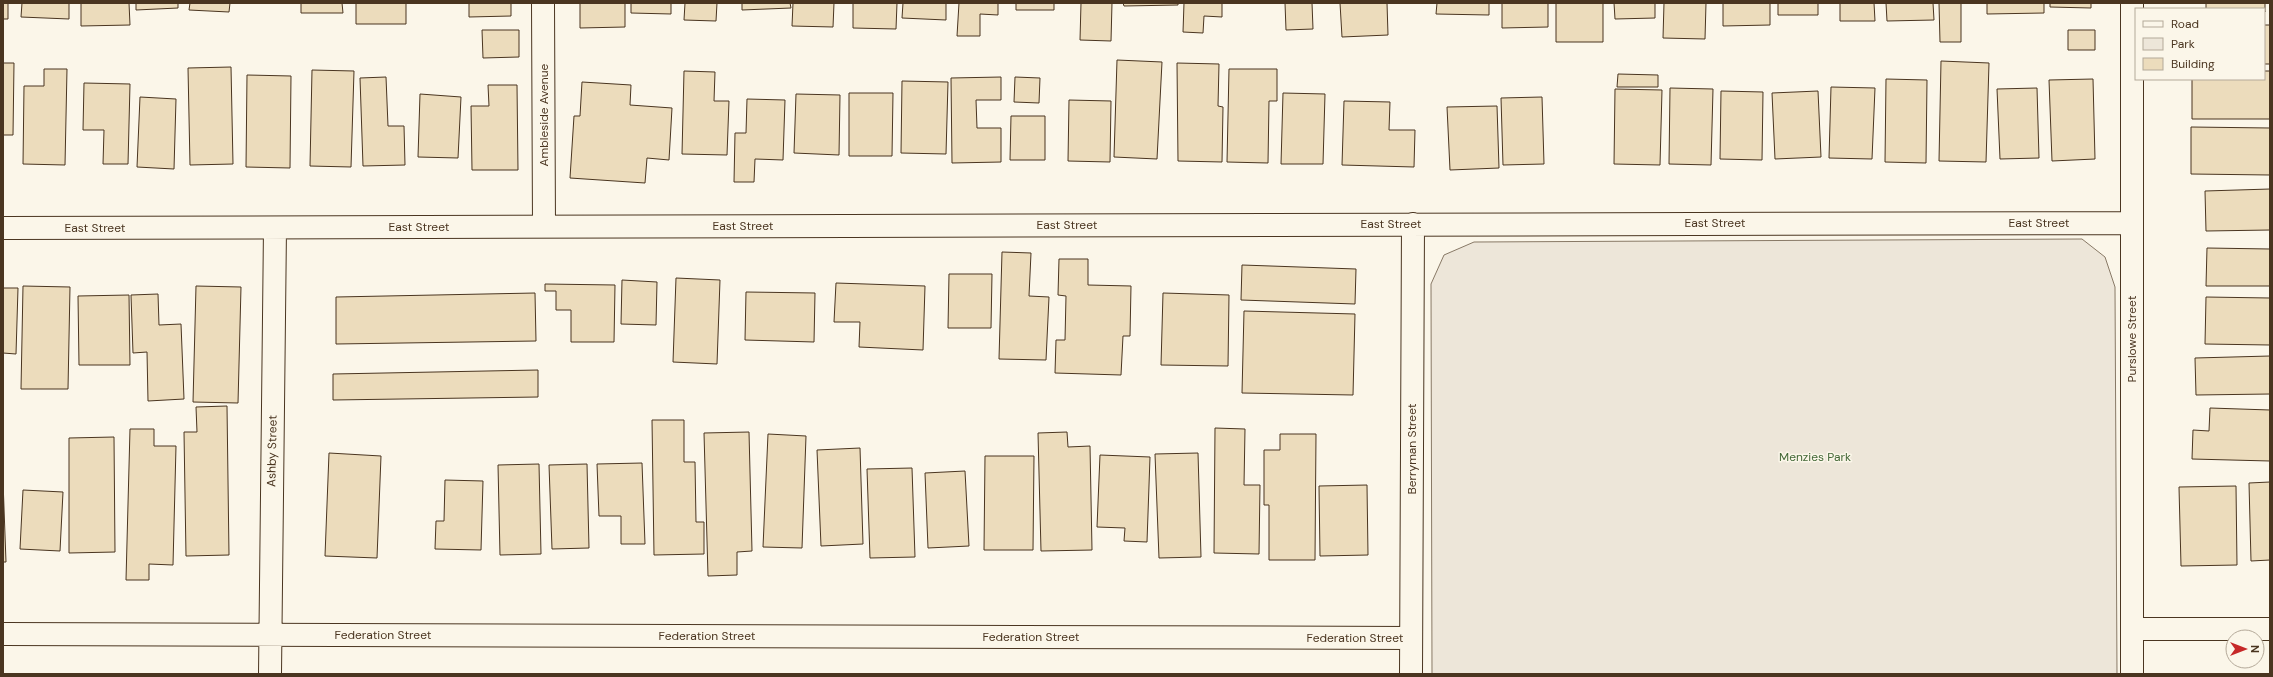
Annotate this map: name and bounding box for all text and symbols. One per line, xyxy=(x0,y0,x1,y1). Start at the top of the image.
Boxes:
legend xyxy=(2135,8,2265,80)
text: Road xyxy=(2171,16,2199,32)
text: Park xyxy=(2171,36,2195,52)
text: Building xyxy=(2171,56,2215,72)
street label: Ambleside Avenue xyxy=(536,63,552,166)
street label: East Street xyxy=(1685,215,1746,231)
street label: East Street xyxy=(2009,215,2070,231)
street label: East Street xyxy=(1361,216,1422,232)
street label: East Street xyxy=(1037,217,1098,233)
street label: East Street xyxy=(713,218,774,234)
street label: East Street xyxy=(389,219,450,235)
street label: East Street xyxy=(65,220,126,236)
street label: Purslowe Street xyxy=(2124,295,2140,382)
street label: Berryman Street xyxy=(1404,403,1420,494)
street label: Ashby Street xyxy=(263,415,281,487)
park label: Menzies Park xyxy=(1779,449,1851,465)
street label: Federation Street xyxy=(335,627,432,643)
street label: Federation Street xyxy=(659,628,756,644)
street label: Federation Street xyxy=(983,629,1080,645)
north arrow xyxy=(2225,629,2265,669)
street label: Federation Street xyxy=(1307,630,1404,646)
text: N xyxy=(2248,645,2262,653)

